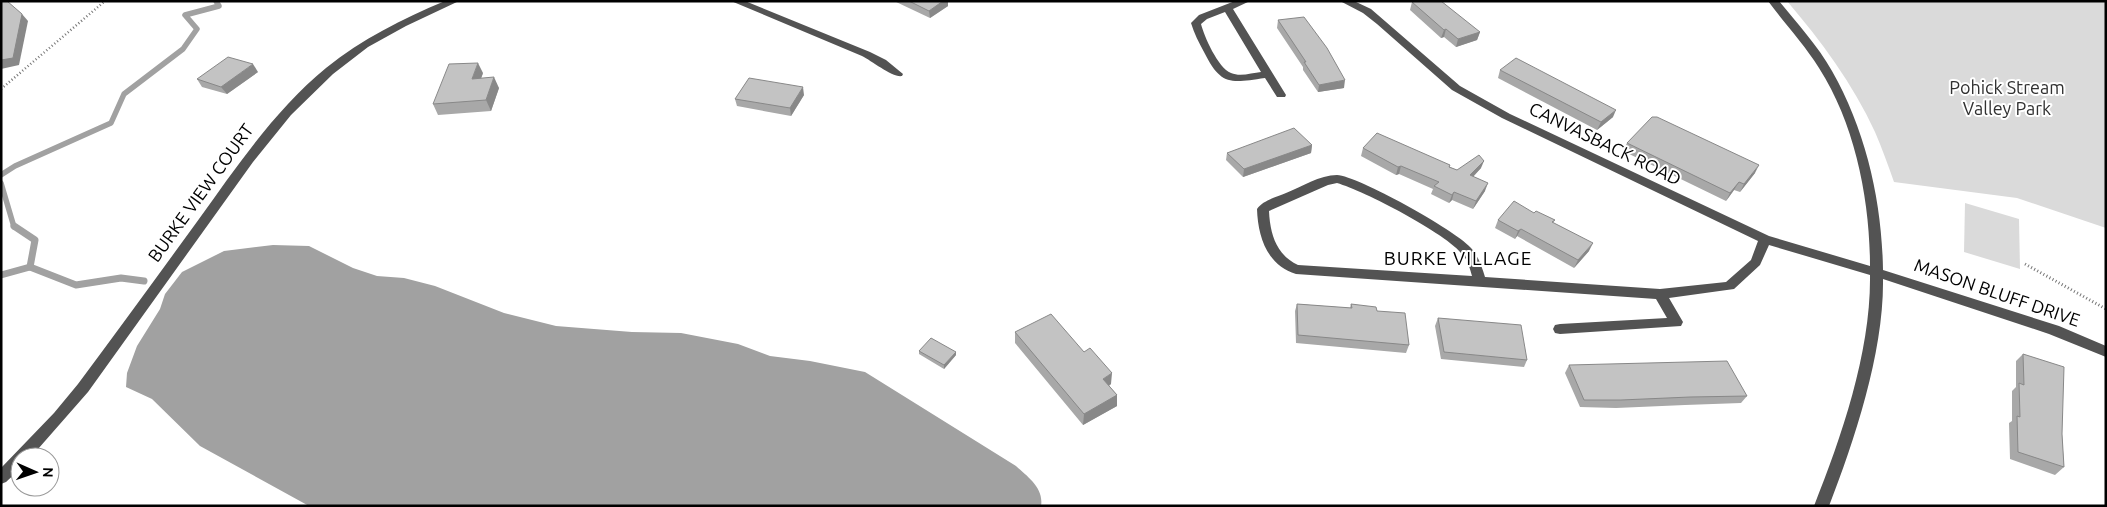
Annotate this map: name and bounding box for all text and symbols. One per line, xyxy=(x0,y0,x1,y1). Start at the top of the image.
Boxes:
park label: Pohick Stream Valley Park xyxy=(1949,77,2065,118)
street label: CANVASBACK ROAD xyxy=(1526,98,1685,189)
street label: BURKE VIEW COURT xyxy=(144,120,257,265)
district label: BURKE VILLAGE xyxy=(1384,247,1532,269)
street label: MASON BLUFF DRIVE xyxy=(1912,254,2083,330)
north arrow xyxy=(10,447,60,497)
text: N xyxy=(40,467,56,478)

